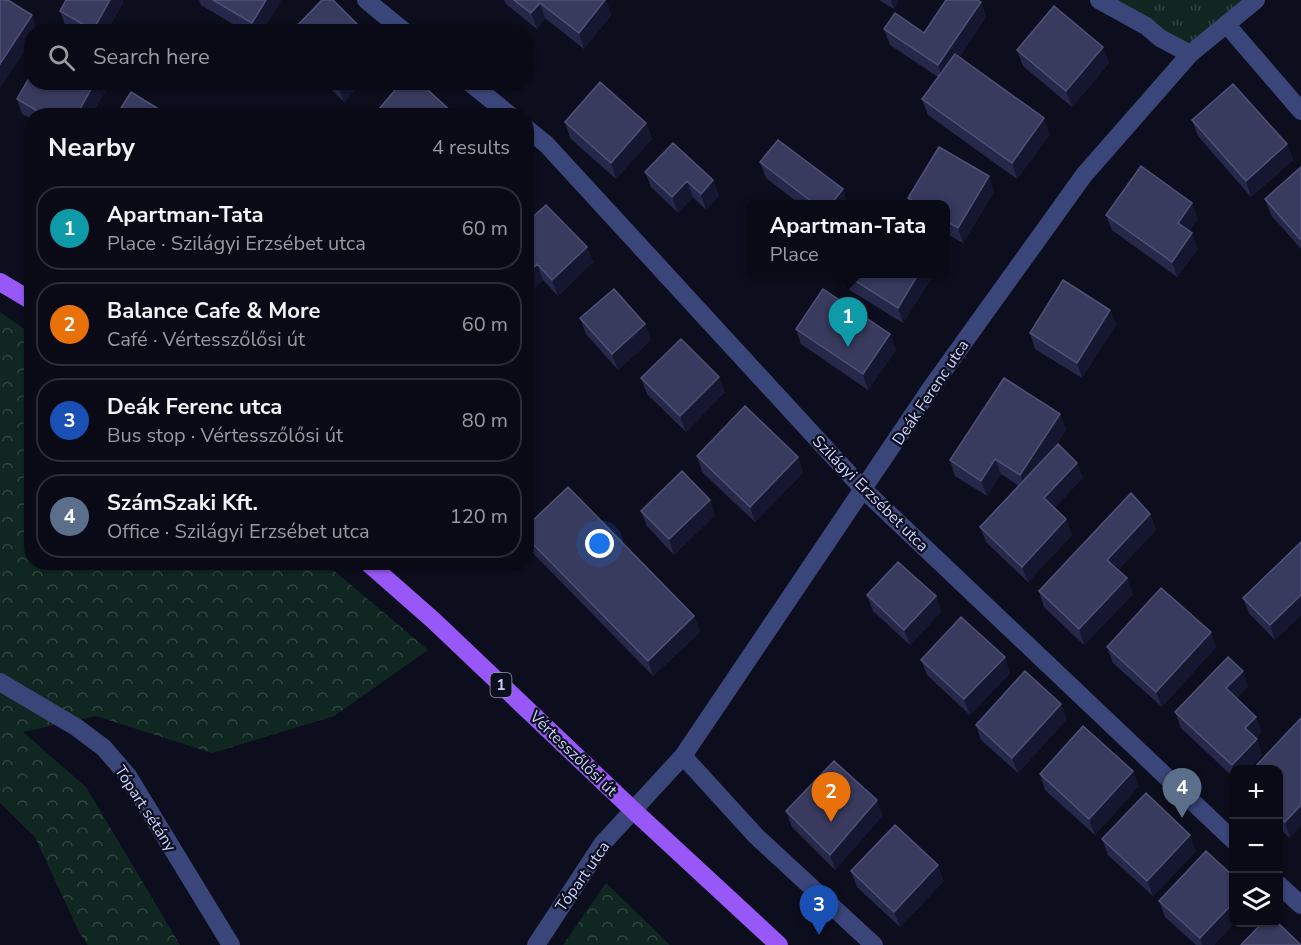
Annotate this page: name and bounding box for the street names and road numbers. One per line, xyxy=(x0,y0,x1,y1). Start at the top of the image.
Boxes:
street label: Deák Ferenc utca xyxy=(887,335,974,450)
street label: Szilágyi Erzsébet utca xyxy=(807,431,933,557)
road number: 1 xyxy=(490,673,512,697)
street label: Vértesszőlősi út xyxy=(524,706,622,801)
street label: Tópart sétány xyxy=(109,761,182,856)
street label: Tópart utca xyxy=(550,837,615,916)

